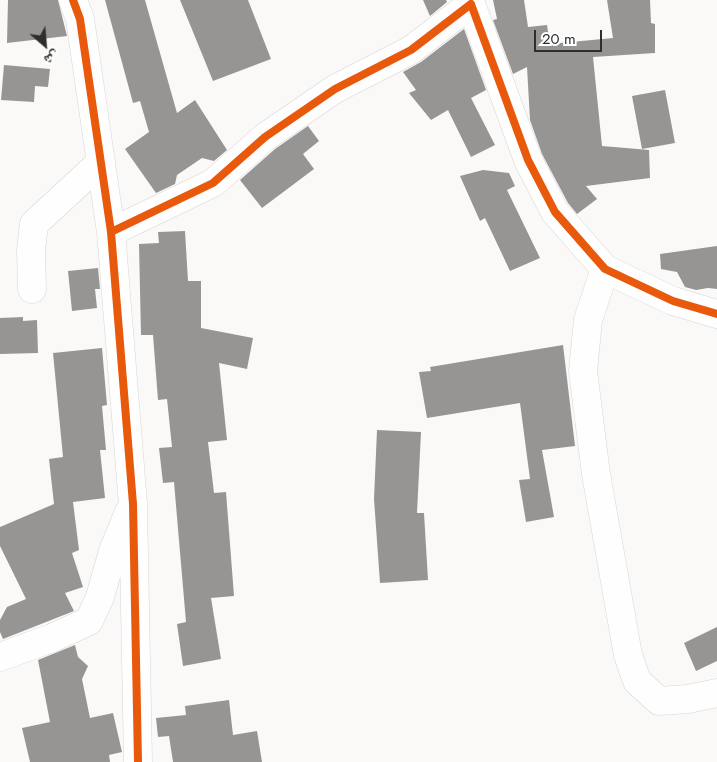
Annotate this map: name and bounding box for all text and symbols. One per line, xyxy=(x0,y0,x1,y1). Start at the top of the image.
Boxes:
north arrow xyxy=(20,20,70,70)
scale bar xyxy=(537,20,604,52)
text: 20 m xyxy=(542,28,576,50)
text: ش xyxy=(41,46,63,71)

